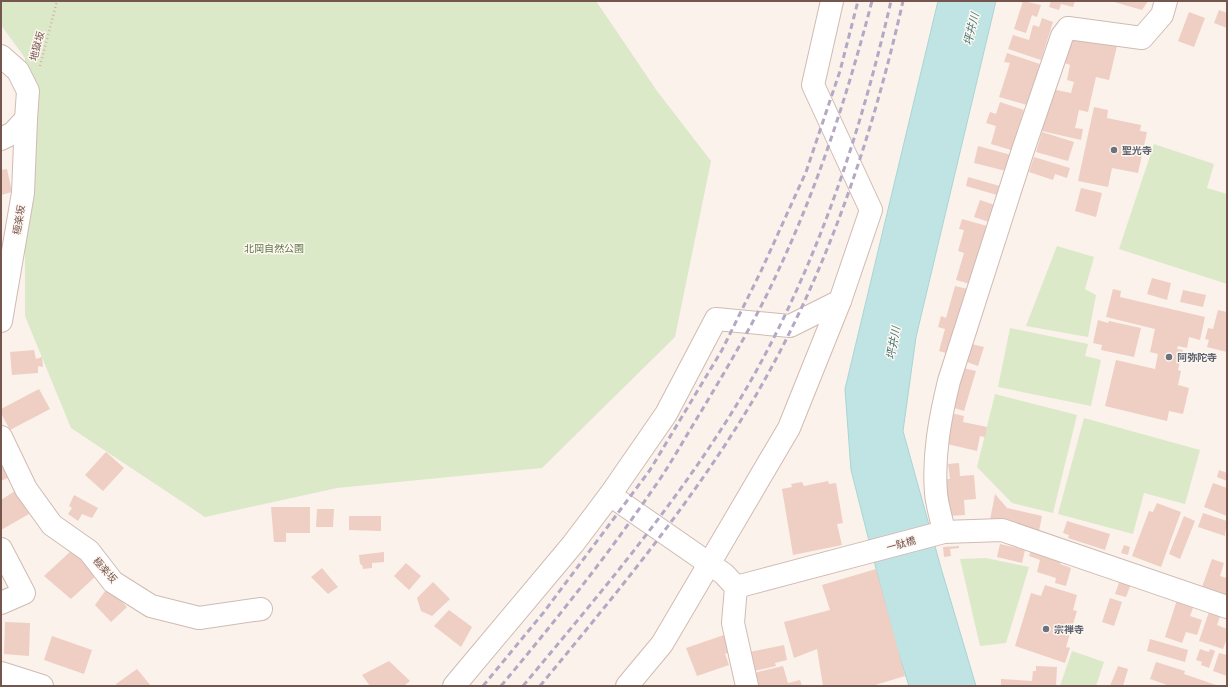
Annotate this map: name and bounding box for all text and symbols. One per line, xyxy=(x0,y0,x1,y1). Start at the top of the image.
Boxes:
water label: 坪井川 xyxy=(960,10,982,47)
street label: 地獄坂 xyxy=(27,30,47,62)
place label: 聖光寺 xyxy=(1122,144,1152,157)
marker: 聖光寺 xyxy=(1109,145,1119,155)
street label: 極楽坂 xyxy=(10,204,28,236)
park label: 北岡自然公園 xyxy=(244,242,304,255)
water label: 坪井川 xyxy=(883,325,903,360)
place label: 阿弥陀寺 xyxy=(1177,351,1217,364)
marker: 阿弥陀寺 xyxy=(1164,352,1174,362)
street label: 一駄橋 xyxy=(885,534,917,554)
street label: 極楽坂 xyxy=(90,554,120,586)
place label: 宗禅寺 xyxy=(1054,623,1084,636)
marker: 宗禅寺 xyxy=(1041,624,1051,634)

